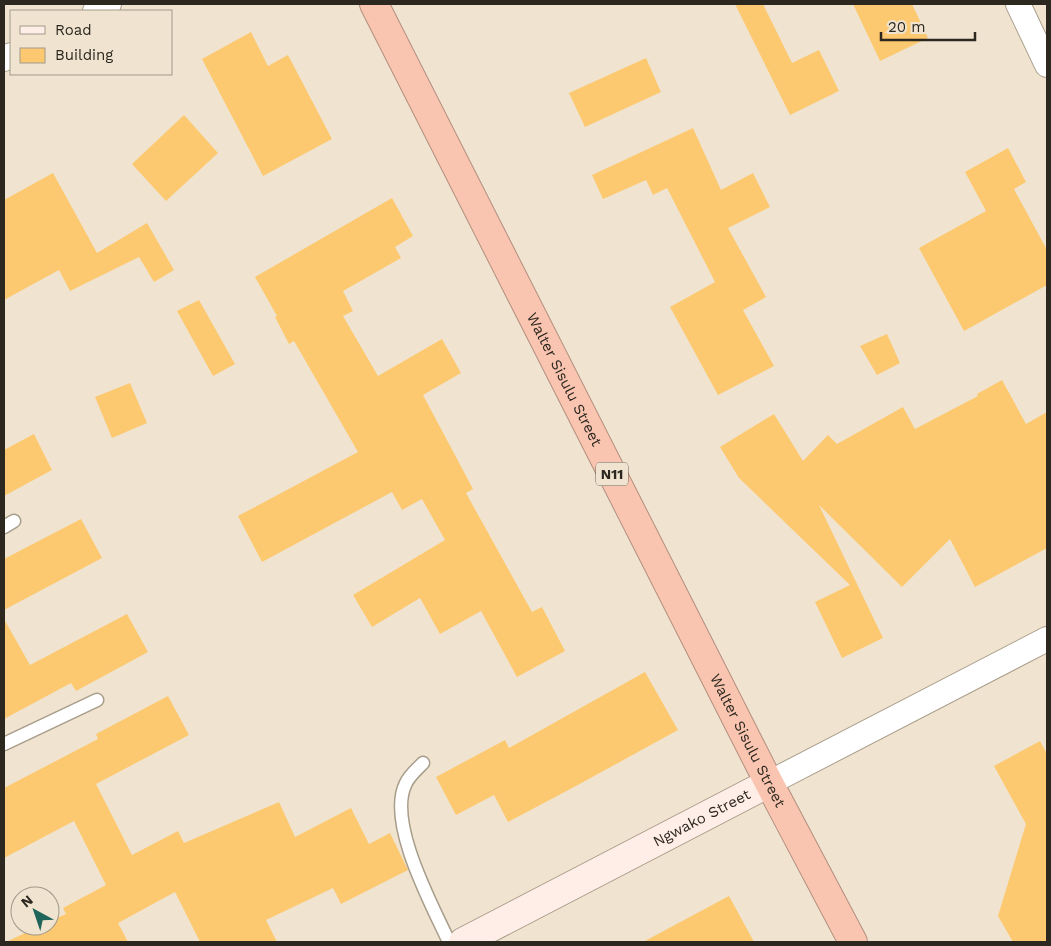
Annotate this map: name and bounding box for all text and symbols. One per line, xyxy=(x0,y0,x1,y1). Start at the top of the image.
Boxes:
legend xyxy=(10,10,172,75)
scale bar xyxy=(881,10,975,42)
text: 20 m xyxy=(888,18,926,36)
text: Road xyxy=(55,21,92,39)
text: Building xyxy=(55,46,113,64)
street label: Walter Sisulu Street xyxy=(523,310,606,450)
road number: N11 xyxy=(596,462,628,486)
street label: Walter Sisulu Street xyxy=(706,671,790,811)
street label: Ngwako Street xyxy=(650,785,754,851)
north arrow xyxy=(10,886,60,936)
text: N xyxy=(18,892,36,911)

